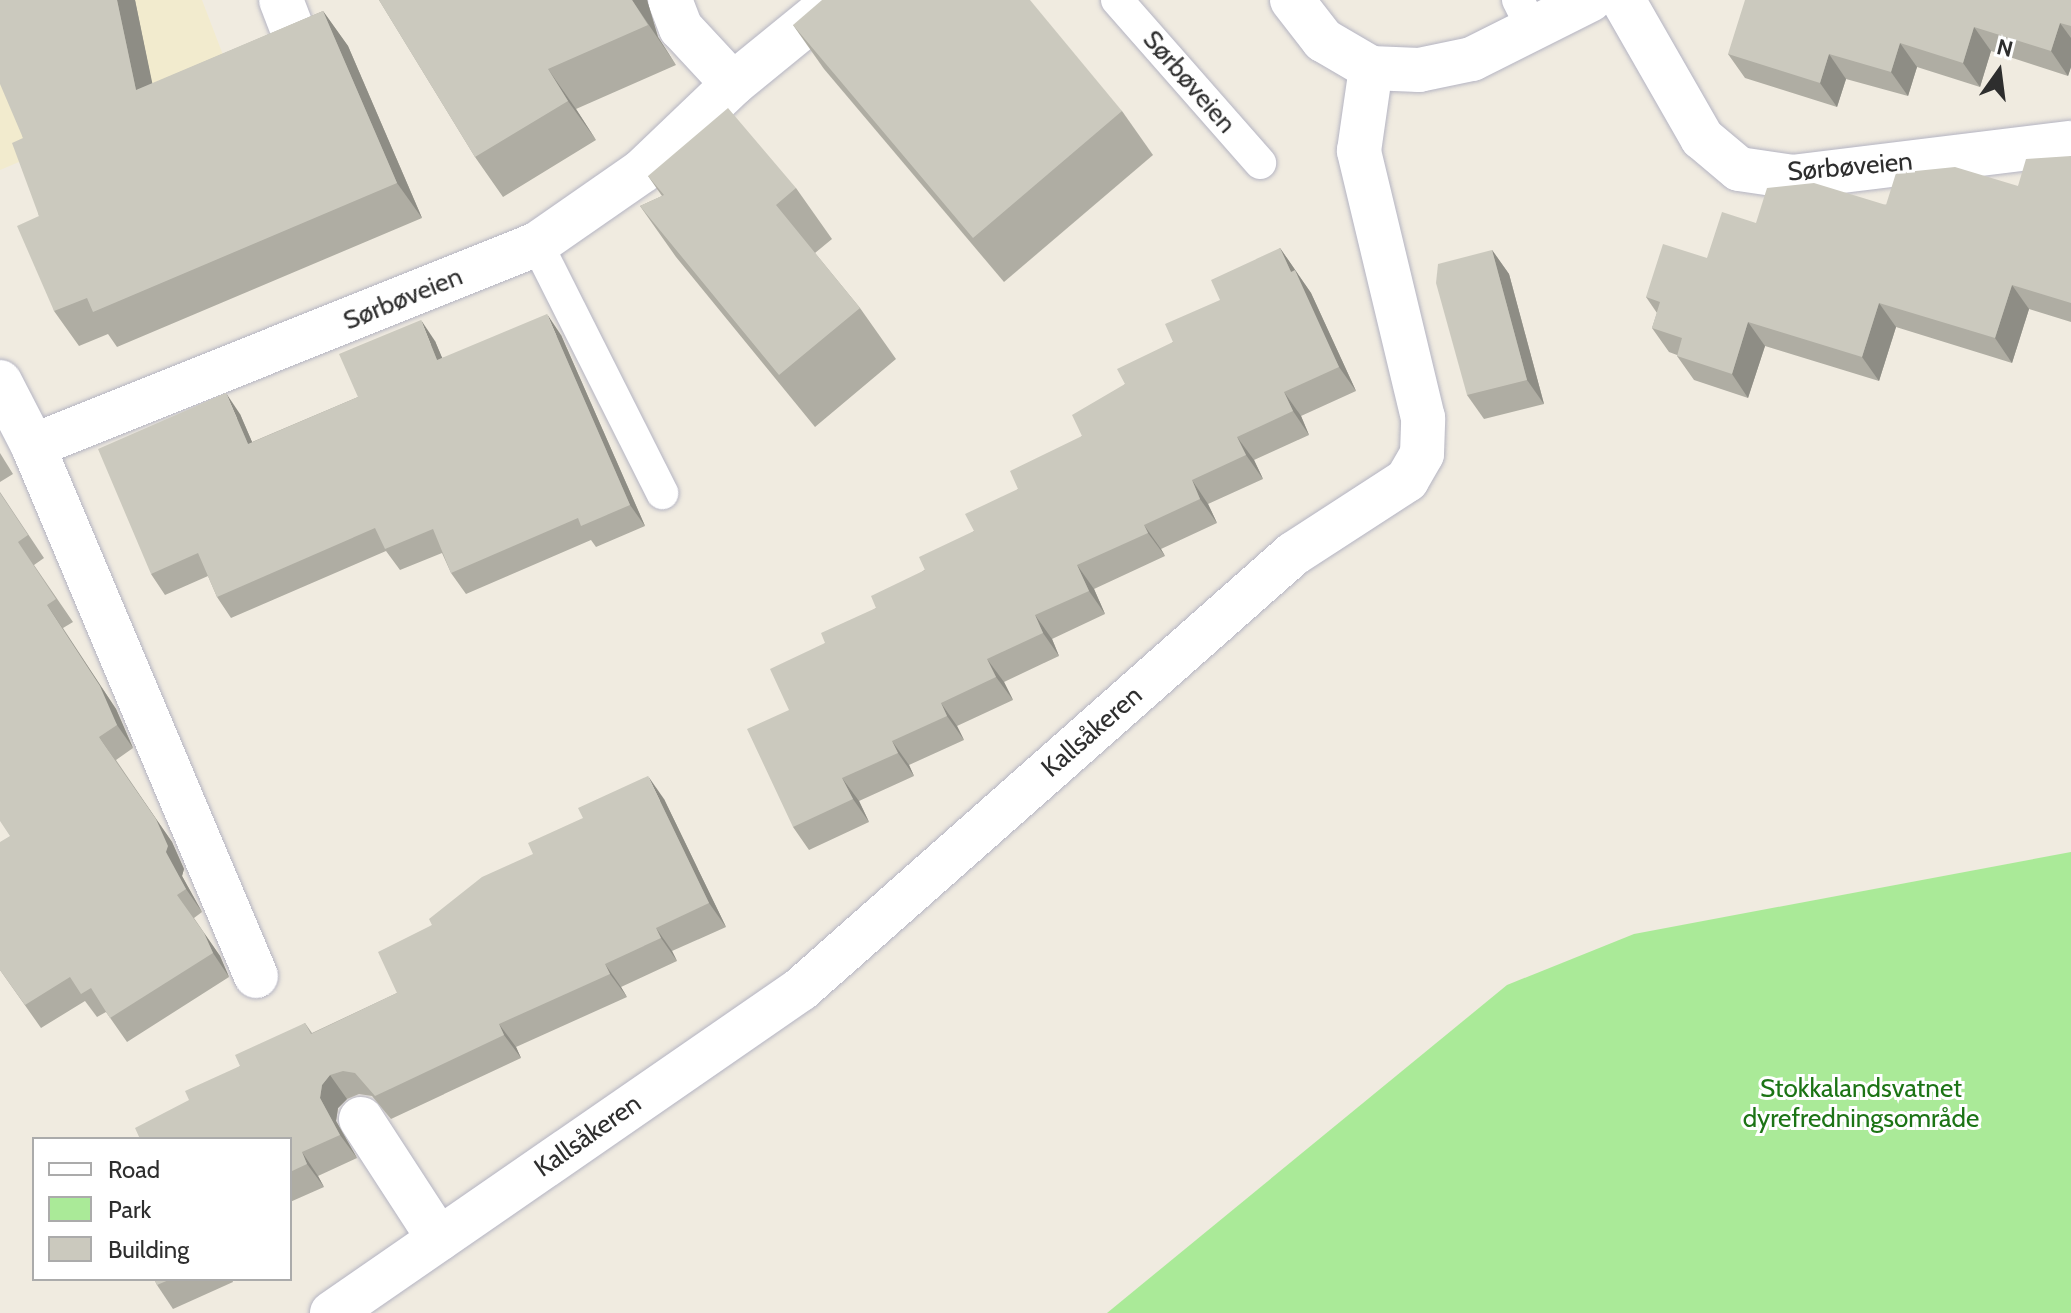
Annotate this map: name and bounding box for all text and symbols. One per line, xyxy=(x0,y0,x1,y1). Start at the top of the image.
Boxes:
street label: Sørbøveien xyxy=(1136,24,1242,140)
north arrow xyxy=(1959,32,2039,112)
text: N xyxy=(1994,33,2016,63)
street label: Sørbøveien xyxy=(1786,146,1914,188)
street label: Sørbøveien xyxy=(339,261,467,337)
street label: Kallsåkeren xyxy=(1035,680,1149,784)
park label: Stokkalandsvatnet dyrefredningsområde xyxy=(1743,1073,1979,1134)
street label: Kallsåkeren xyxy=(529,1088,647,1184)
legend xyxy=(32,1137,292,1281)
text: Road xyxy=(108,1155,160,1184)
text: Park xyxy=(108,1195,151,1224)
text: Building xyxy=(108,1235,189,1264)

